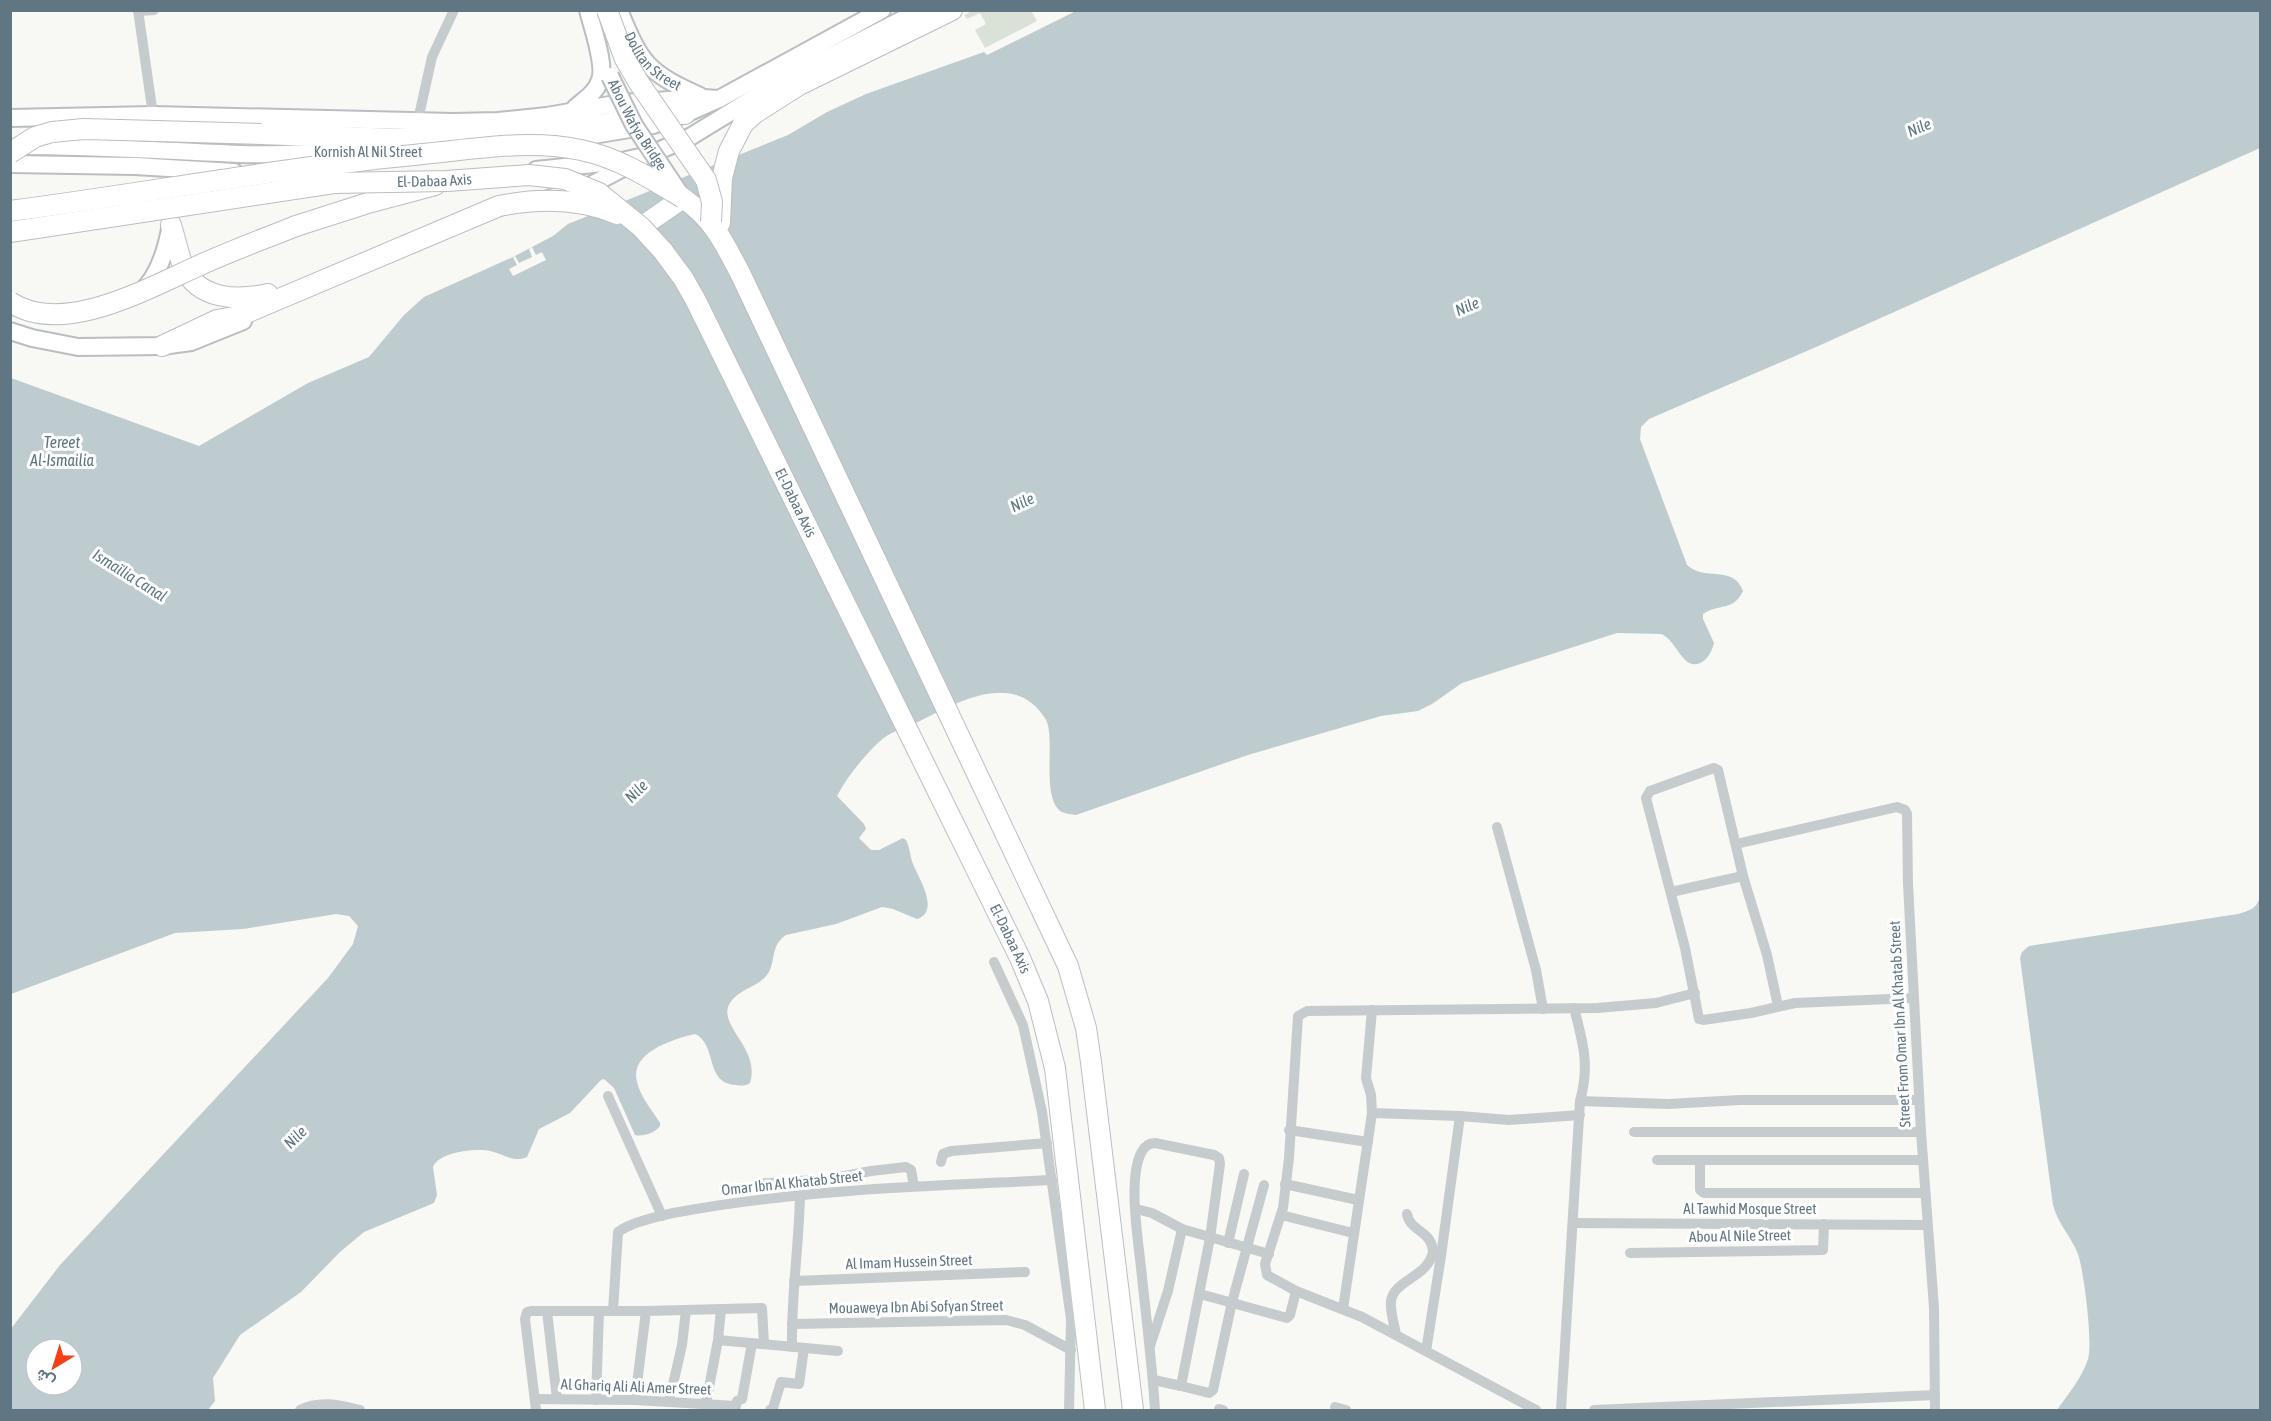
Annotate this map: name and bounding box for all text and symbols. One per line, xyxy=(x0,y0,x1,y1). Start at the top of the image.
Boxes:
street label: Dolitan Street xyxy=(621,29,684,94)
street label: Abou Wafya Bridge xyxy=(605,76,671,173)
water label: Nile xyxy=(1904,114,1934,140)
street label: Kornish Al Nil Street xyxy=(314,143,422,160)
street label: El-Dabaa Axis xyxy=(397,170,472,190)
water label: Nile xyxy=(1452,293,1482,319)
water label: Tereet Al-Ismailia xyxy=(29,433,94,469)
street label: El-Dabaa Axis xyxy=(772,465,820,540)
water label: Nile xyxy=(1007,489,1037,515)
water label: Ismaïlia Canal xyxy=(90,545,170,605)
water label: Nile xyxy=(621,776,651,806)
street label: El-Dabaa Axis xyxy=(987,901,1034,976)
street label: Street From Omar Ibn Al Khatab Street xyxy=(1886,920,1913,1128)
water label: Nile xyxy=(280,1122,310,1152)
street label: Omar Ibn Al Khatab Street xyxy=(721,1167,863,1198)
street label: Al Tawhid Mosque Street xyxy=(1683,1200,1817,1217)
street label: Abou Al Nile Street xyxy=(1689,1226,1791,1245)
street label: Al Imam Hussein Street xyxy=(845,1251,973,1272)
street label: Mouaweya Ibn Abi Sofyan Street xyxy=(828,1296,1004,1317)
north arrow xyxy=(24,1337,84,1397)
text: ش xyxy=(32,1365,59,1392)
street label: Al Ghariq Ali Ali Amer Street xyxy=(560,1375,712,1398)

